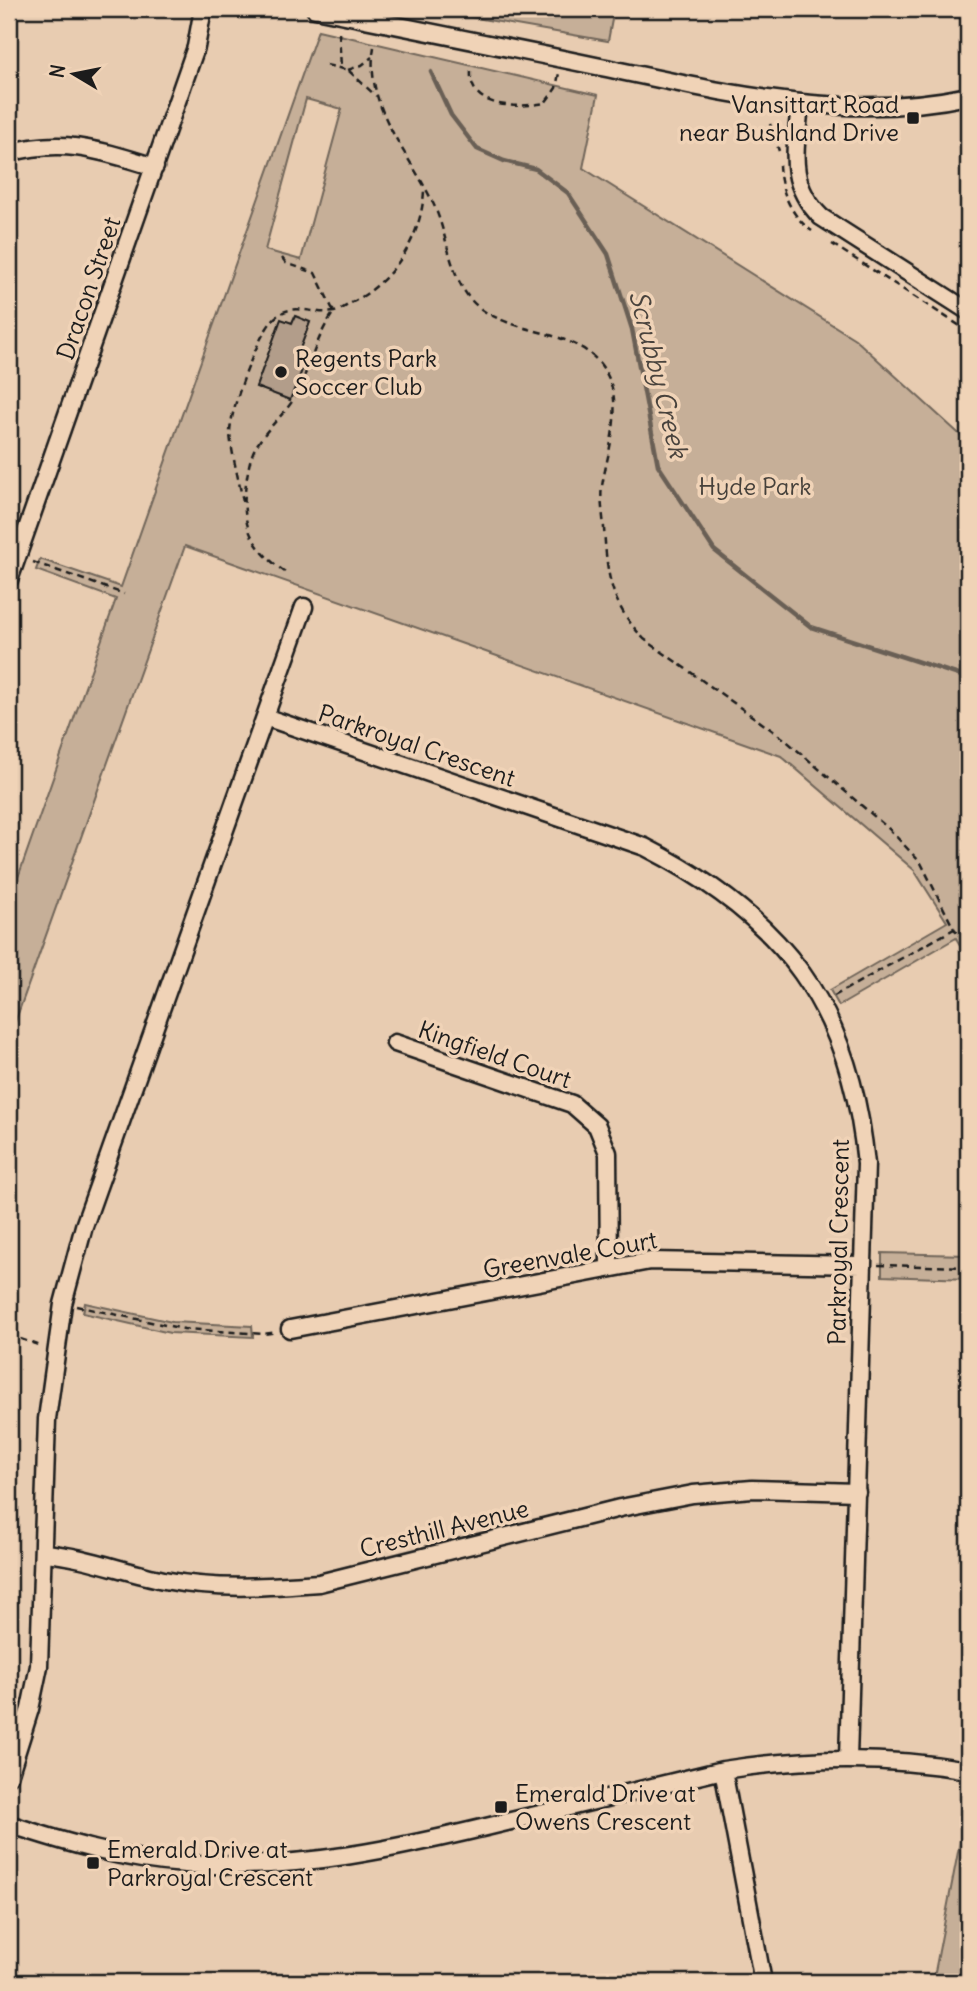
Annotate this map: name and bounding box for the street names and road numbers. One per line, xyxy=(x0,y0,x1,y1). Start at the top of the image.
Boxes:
street label: Dracon Street xyxy=(50,213,126,363)
street label: Parkroyal Crescent xyxy=(315,697,519,793)
street label: Kingfield Court xyxy=(415,1014,575,1094)
street label: Parkroyal Crescent xyxy=(821,1139,855,1345)
street label: Greenvale Court xyxy=(481,1224,659,1284)
street label: Cresthill Avenue xyxy=(357,1493,531,1563)

